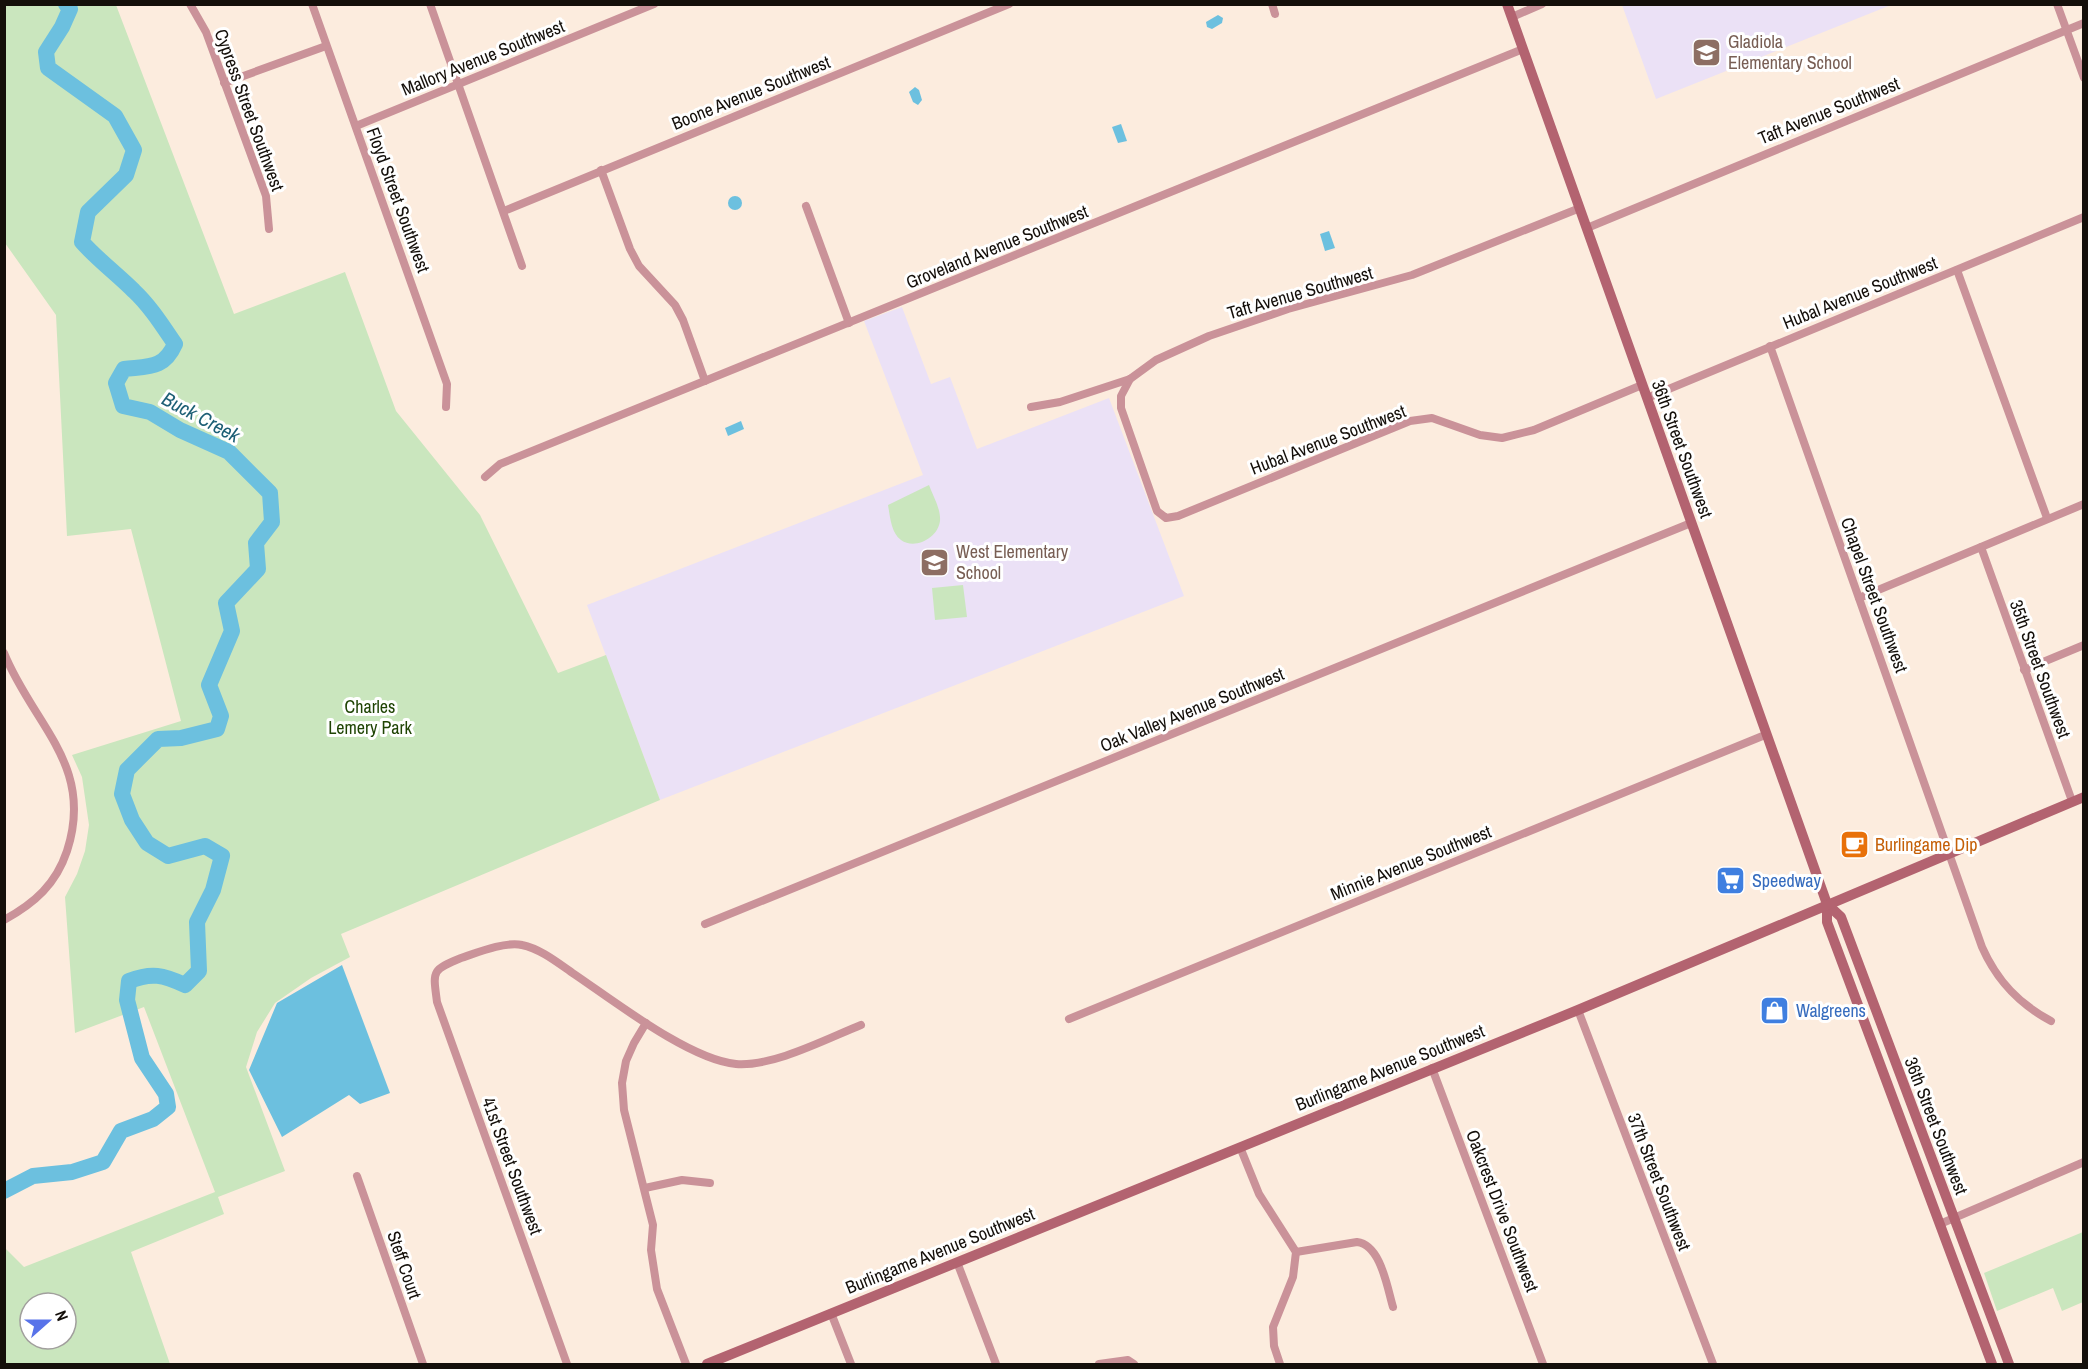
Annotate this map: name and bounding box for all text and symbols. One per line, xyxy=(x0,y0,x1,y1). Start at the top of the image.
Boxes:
street label: Mallory Avenue Southwest xyxy=(398,13,568,102)
street label: Cypress Street Southwest xyxy=(209,25,290,194)
place label: Gladiola Elementary School xyxy=(1728,29,1852,75)
school or university icon: Gladiola Elementary School xyxy=(1691,36,1723,68)
street label: Boone Avenue Southwest xyxy=(668,49,834,136)
street label: Taft Avenue Southwest xyxy=(1754,71,1903,150)
street label: Floyd Street Southwest xyxy=(361,124,436,276)
street label: Groveland Avenue Southwest xyxy=(902,199,1092,295)
street label: Hubal Avenue Southwest xyxy=(1779,250,1941,335)
street label: Taft Avenue Southwest xyxy=(1224,260,1376,325)
street label: 36th Street Southwest xyxy=(1646,376,1719,521)
water label: Buck Creek xyxy=(157,385,246,449)
street label: Hubal Avenue Southwest xyxy=(1246,398,1409,481)
street label: Chapel Street Southwest xyxy=(1835,514,1914,676)
place label: West Elementary School xyxy=(956,539,1069,585)
school or university icon: West Elementary School xyxy=(919,546,951,578)
street label: 35th Street Southwest xyxy=(2004,596,2077,741)
street label: Oak Valley Avenue Southwest xyxy=(1096,661,1288,758)
park label: Charles Lemery Park xyxy=(328,694,412,740)
street label: Minnie Avenue Southwest xyxy=(1327,819,1495,906)
cafe icon: Burlingame Dip xyxy=(1838,829,1870,861)
place label: Burlingame Dip xyxy=(1875,832,1978,857)
supermarket icon: Speedway xyxy=(1715,865,1747,897)
place label: Speedway xyxy=(1752,868,1822,893)
shop icon: Walgreens xyxy=(1759,995,1791,1027)
place label: Walgreens xyxy=(1796,998,1866,1023)
street label: Burlingame Avenue Southwest xyxy=(1292,1018,1488,1117)
street label: 36th Street Southwest xyxy=(1899,1054,1974,1198)
street label: 41st Street Southwest xyxy=(476,1094,549,1238)
street label: 37th Street Southwest xyxy=(1622,1110,1697,1254)
street label: Oakcrest Drive Southwest xyxy=(1460,1126,1545,1295)
street label: Burlingame Avenue Southwest xyxy=(842,1201,1038,1300)
street label: Steff Court xyxy=(381,1228,428,1302)
north arrow xyxy=(18,1291,78,1351)
text: N xyxy=(50,1307,74,1324)

